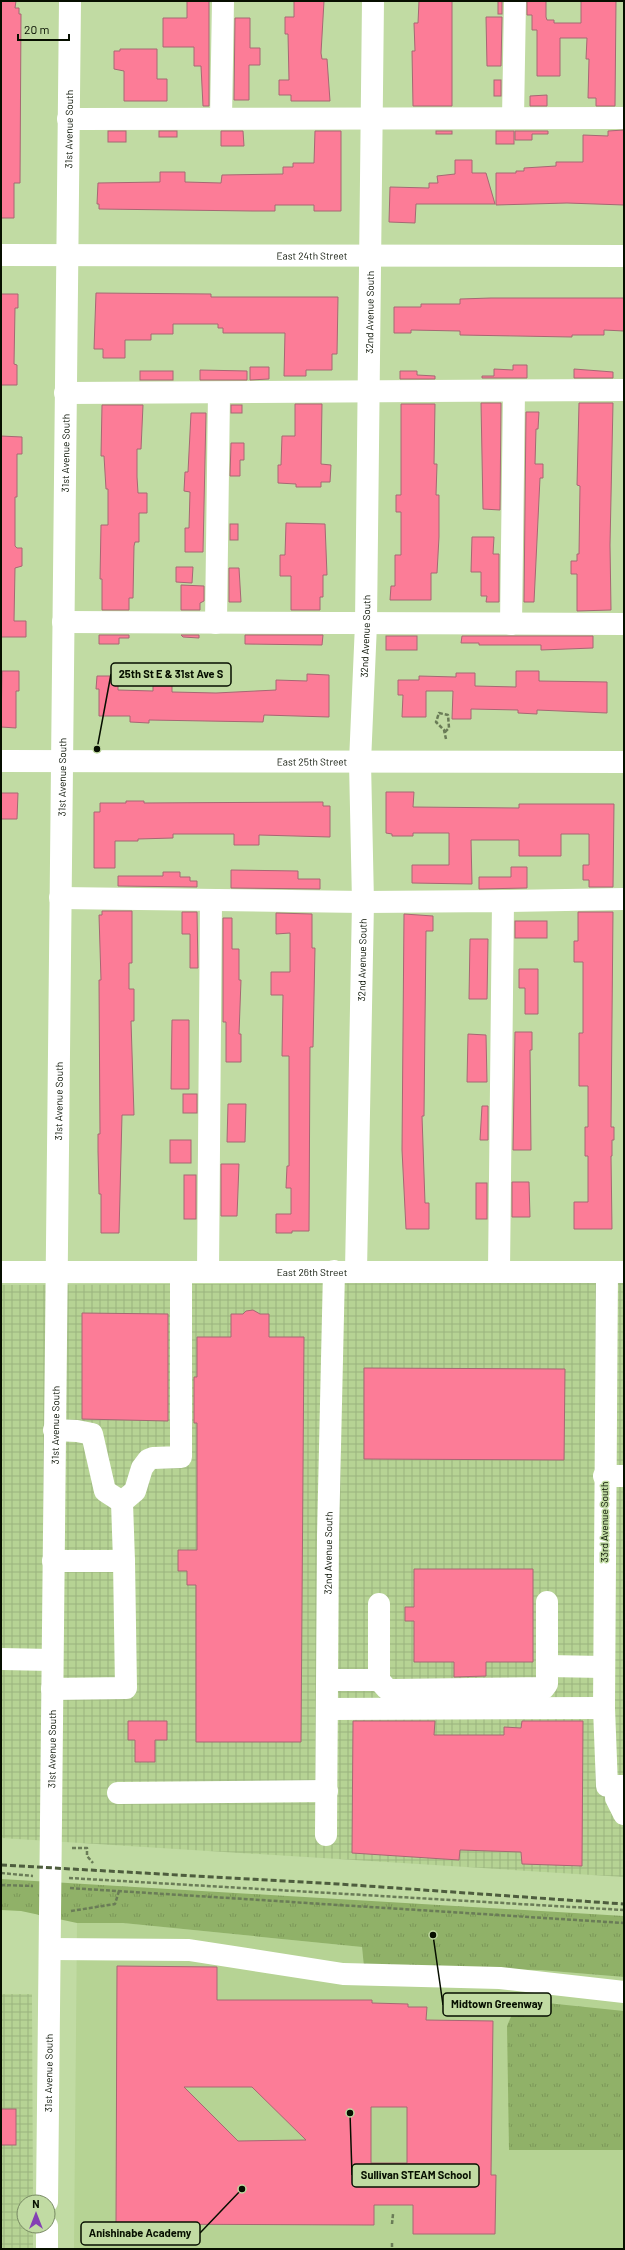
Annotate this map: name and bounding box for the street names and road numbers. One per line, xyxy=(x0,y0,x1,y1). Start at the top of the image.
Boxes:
street label: 31st Avenue South xyxy=(62,90,75,168)
street label: East 24th Street xyxy=(277,249,348,262)
street label: 32nd Avenue South xyxy=(363,271,376,354)
street label: 31st Avenue South xyxy=(59,414,72,492)
street label: 32nd Avenue South xyxy=(358,595,372,678)
street label: 31st Avenue South xyxy=(55,738,68,816)
street label: East 25th Street xyxy=(277,755,348,768)
street label: 32nd Avenue South xyxy=(355,919,369,1002)
street label: 31st Avenue South xyxy=(52,1062,65,1140)
street label: East 26th Street xyxy=(277,1266,348,1278)
street label: 31st Avenue South xyxy=(49,1386,62,1464)
street label: 33rd Avenue South xyxy=(598,1482,610,1562)
street label: 32nd Avenue South xyxy=(322,1511,335,1594)
street label: 31st Avenue South xyxy=(45,1710,58,1788)
street label: 31st Avenue South xyxy=(42,2034,55,2112)

